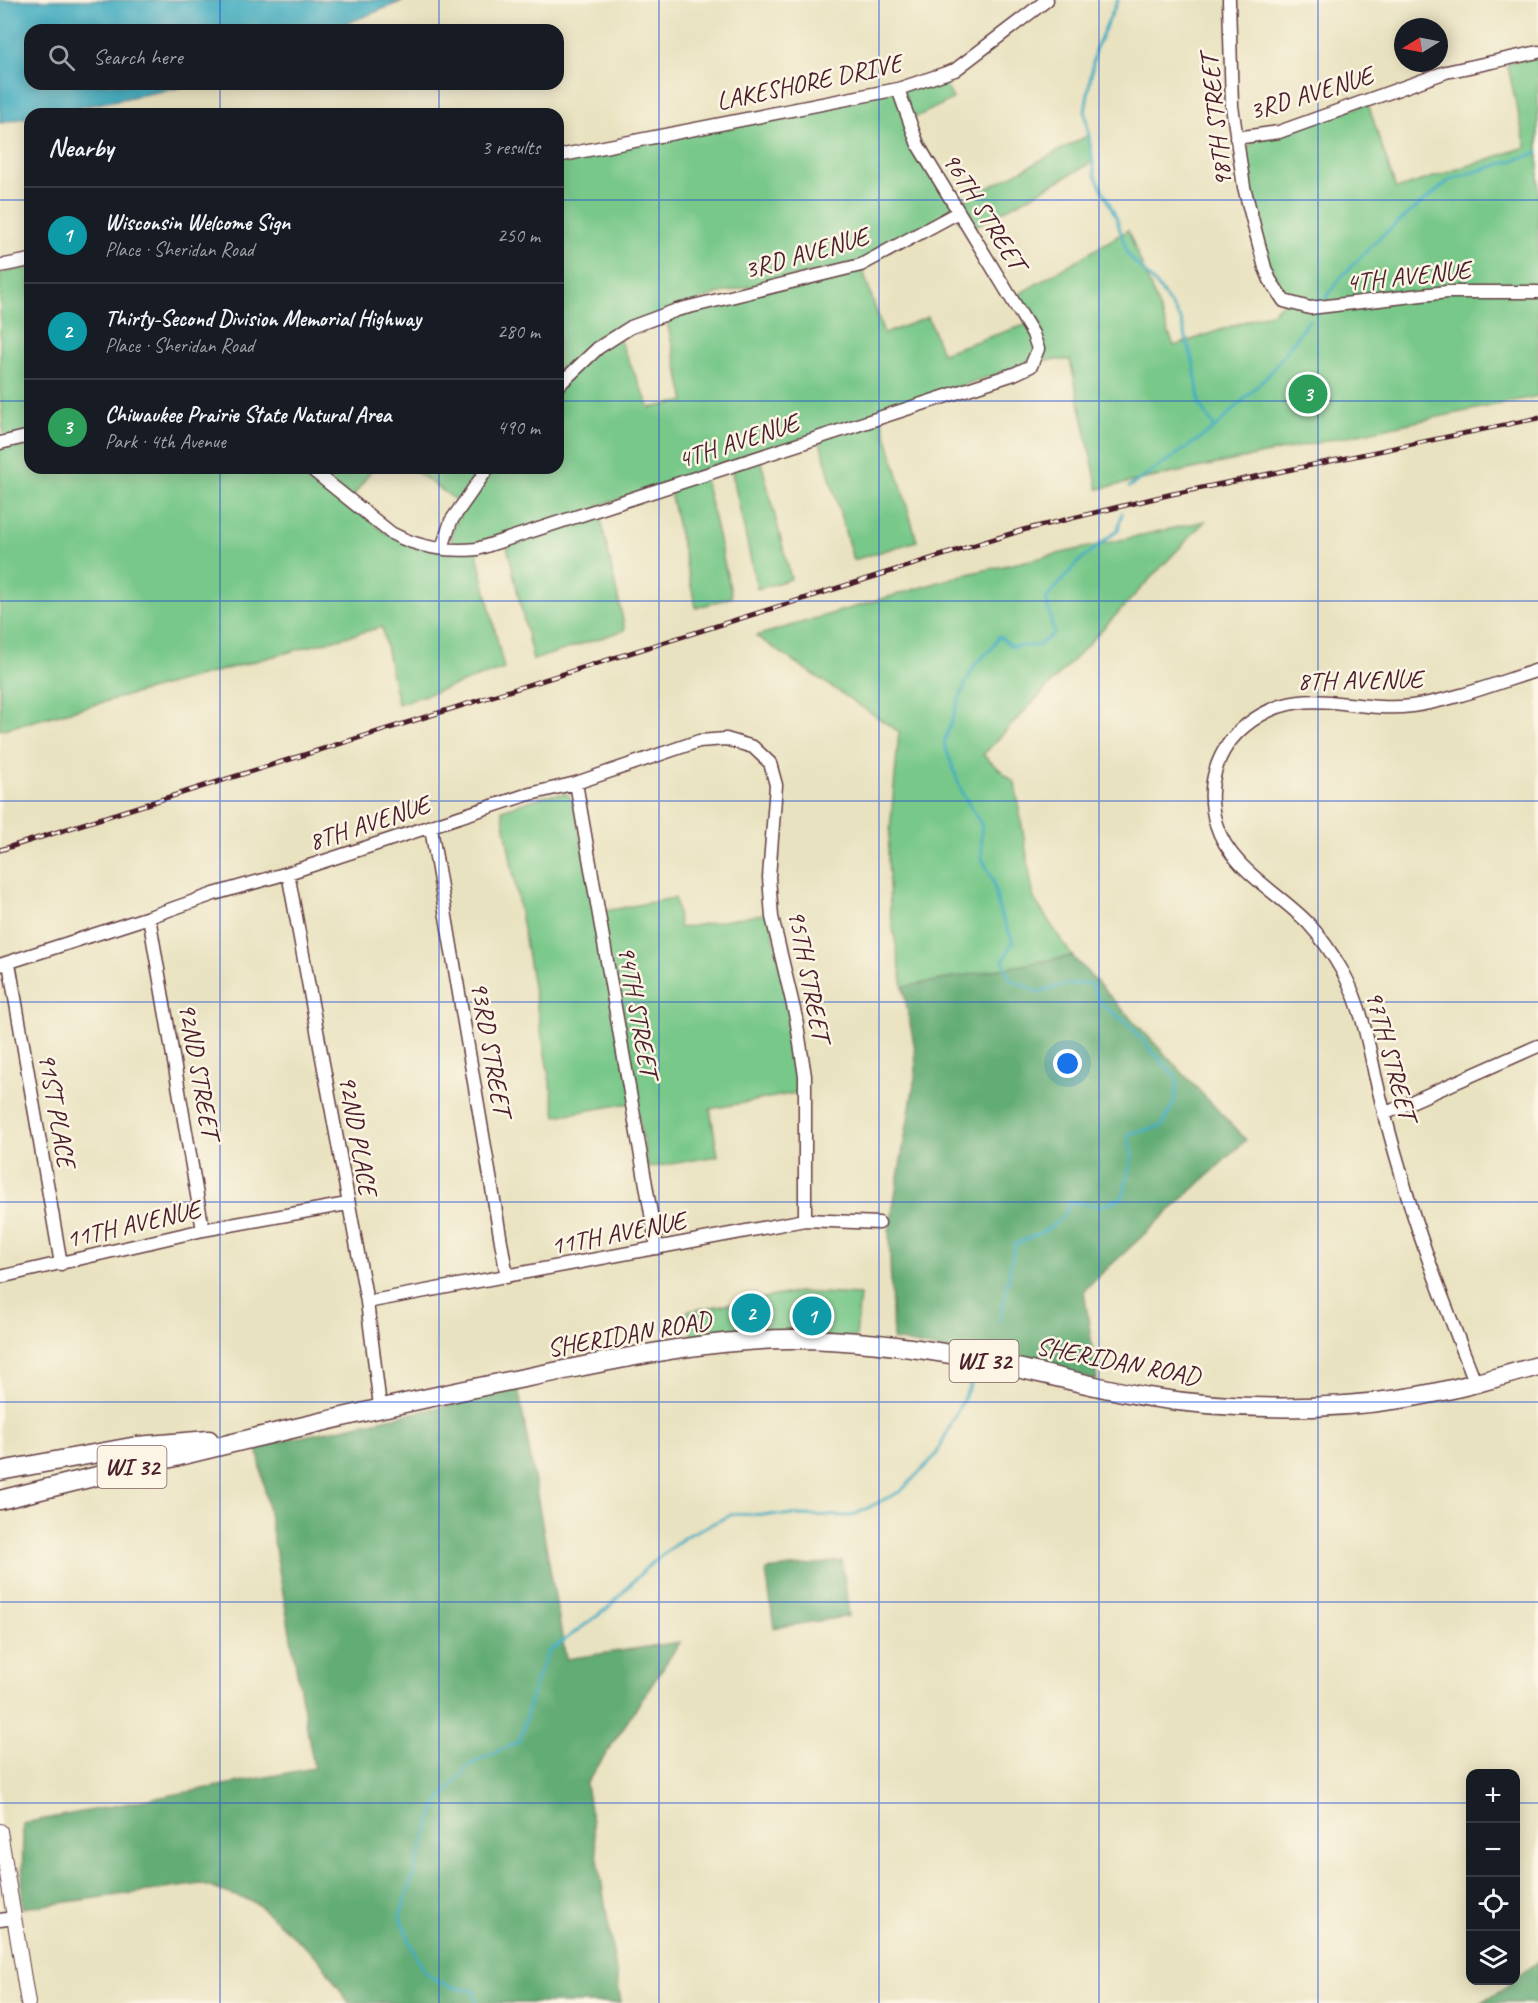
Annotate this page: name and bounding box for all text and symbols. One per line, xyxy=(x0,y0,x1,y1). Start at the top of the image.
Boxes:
north arrow xyxy=(1394,18,1448,72)
search box xyxy=(24,24,564,90)
icon: search xyxy=(45,41,78,74)
text: Search here xyxy=(93,43,183,71)
street label: LAKESHORE DRIVE xyxy=(713,45,908,118)
street label: 98TH STREET xyxy=(1192,46,1239,189)
street label: 3RD AVENUE xyxy=(1245,58,1380,127)
text: Nearby xyxy=(48,131,113,164)
text: 3 results xyxy=(481,135,540,160)
street label: 96TH STREET xyxy=(935,146,1037,282)
text: Wisconsin Welcome Sign xyxy=(105,209,290,237)
street label: 3RD AVENUE xyxy=(740,219,875,286)
text: 1 xyxy=(63,223,72,248)
text: 250 m xyxy=(497,223,540,248)
text: Place · Sheridan Road xyxy=(105,237,254,262)
street label: 4TH AVENUE xyxy=(1344,253,1475,299)
text: Thirty-Second Division Memorial Highway xyxy=(105,305,421,333)
text: 2 xyxy=(63,319,72,344)
text: 280 m xyxy=(497,319,540,344)
text: Place · Sheridan Road xyxy=(105,333,254,358)
pin: 3 xyxy=(1288,372,1328,416)
text: Chiwaukee Prairie State Natural Area xyxy=(105,401,391,429)
street label: 4TH AVENUE xyxy=(673,405,806,476)
text: 3 xyxy=(63,415,72,440)
text: 490 m xyxy=(497,415,540,440)
text: Park · 4th Avenue xyxy=(105,429,226,454)
street label: 8TH AVENUE xyxy=(1297,662,1426,698)
street label: 8TH AVENUE xyxy=(304,787,437,858)
street label: 95TH STREET xyxy=(780,906,839,1050)
street label: 94TH STREET xyxy=(610,943,667,1086)
street label: 93RD STREET xyxy=(463,978,520,1125)
street label: 97TH STREET xyxy=(1358,986,1426,1130)
street label: 92ND STREET xyxy=(171,1000,228,1147)
your location xyxy=(1053,1049,1082,1078)
street label: 91ST PLACE xyxy=(31,1050,84,1174)
street label: 92ND PLACE xyxy=(331,1072,385,1202)
street label: 11TH AVENUE xyxy=(63,1192,207,1255)
street label: 11TH AVENUE xyxy=(548,1203,692,1262)
pin: 2 xyxy=(732,1290,771,1336)
pin: 1 xyxy=(792,1294,832,1338)
street label: SHERIDAN ROAD xyxy=(544,1303,715,1365)
street label: SHERIDAN ROAD xyxy=(1033,1329,1204,1393)
road number: WI 32 xyxy=(950,1340,1018,1382)
road number: WI 32 xyxy=(98,1446,166,1488)
map controls xyxy=(1466,1769,1520,1985)
button: + xyxy=(1466,1769,1520,1823)
button: − xyxy=(1466,1823,1520,1877)
button: locate xyxy=(1466,1877,1520,1931)
button: layers xyxy=(1466,1931,1520,1985)

